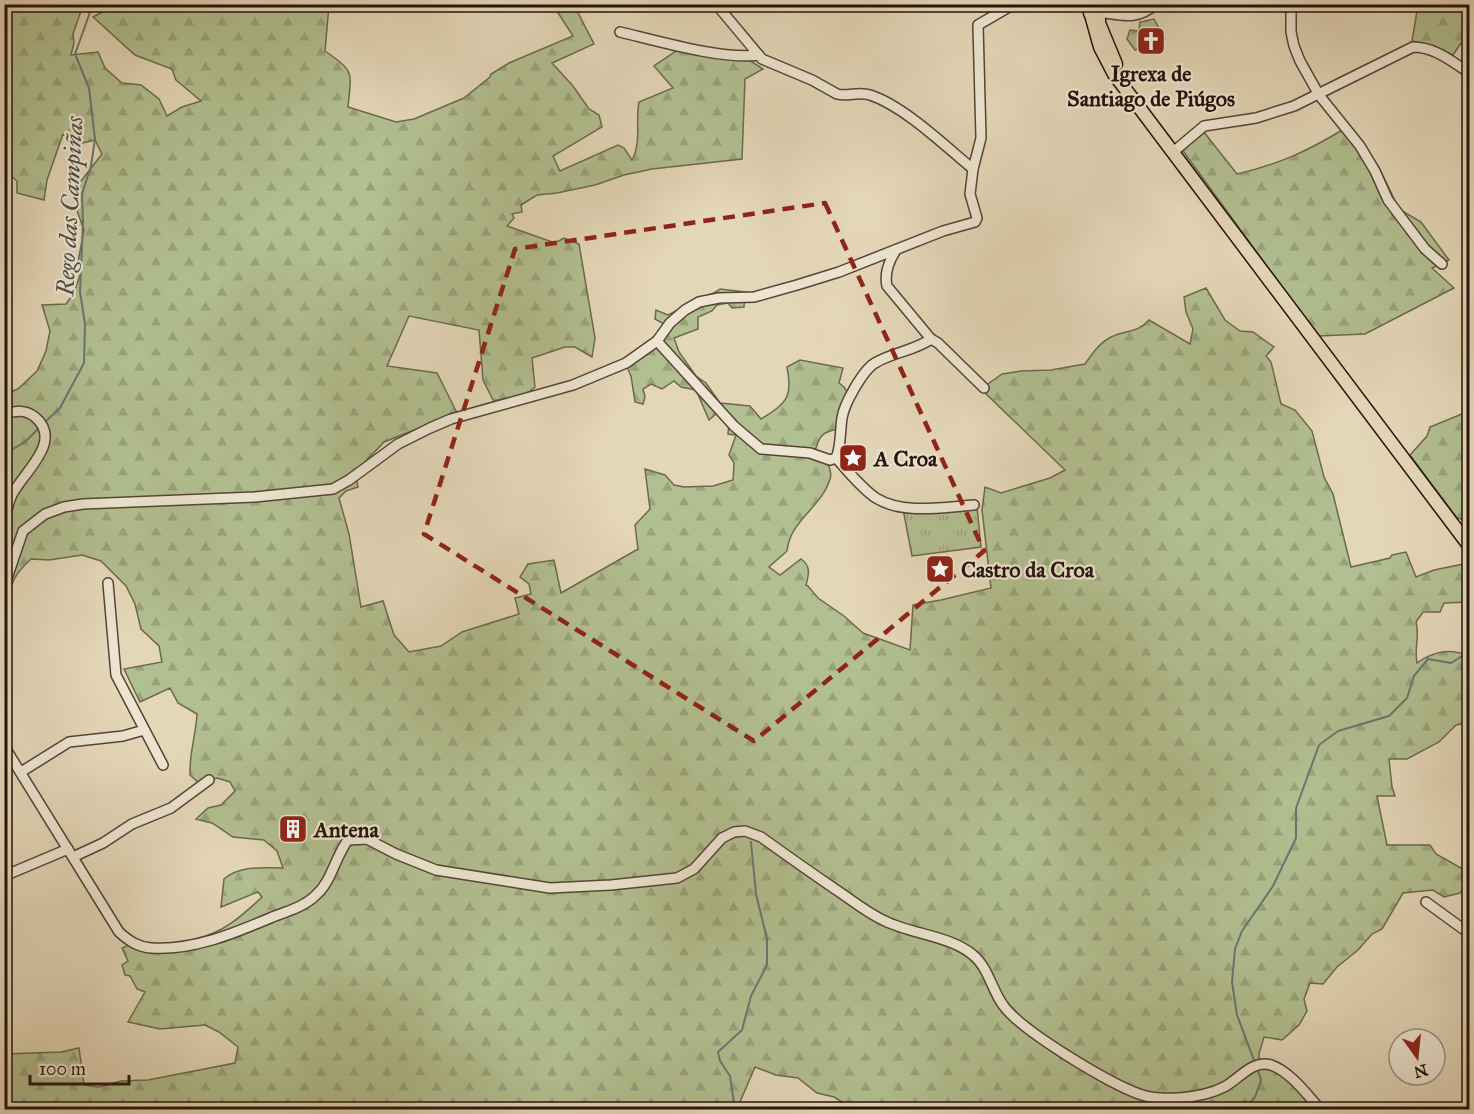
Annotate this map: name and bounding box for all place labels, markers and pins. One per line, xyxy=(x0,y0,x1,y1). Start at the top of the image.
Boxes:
church icon: Igrexa de Santiago de Piúgos xyxy=(1135,25,1167,57)
place label: Igrexa de Santiago de Piúgos xyxy=(1067,60,1235,112)
place icon: A Croa xyxy=(837,442,869,474)
place label: A Croa xyxy=(872,445,938,472)
place icon: Castro da Croa xyxy=(924,553,956,585)
place label: Castro da Croa xyxy=(961,556,1095,583)
building icon: Antena xyxy=(277,813,309,845)
place label: Antena xyxy=(312,816,379,843)

